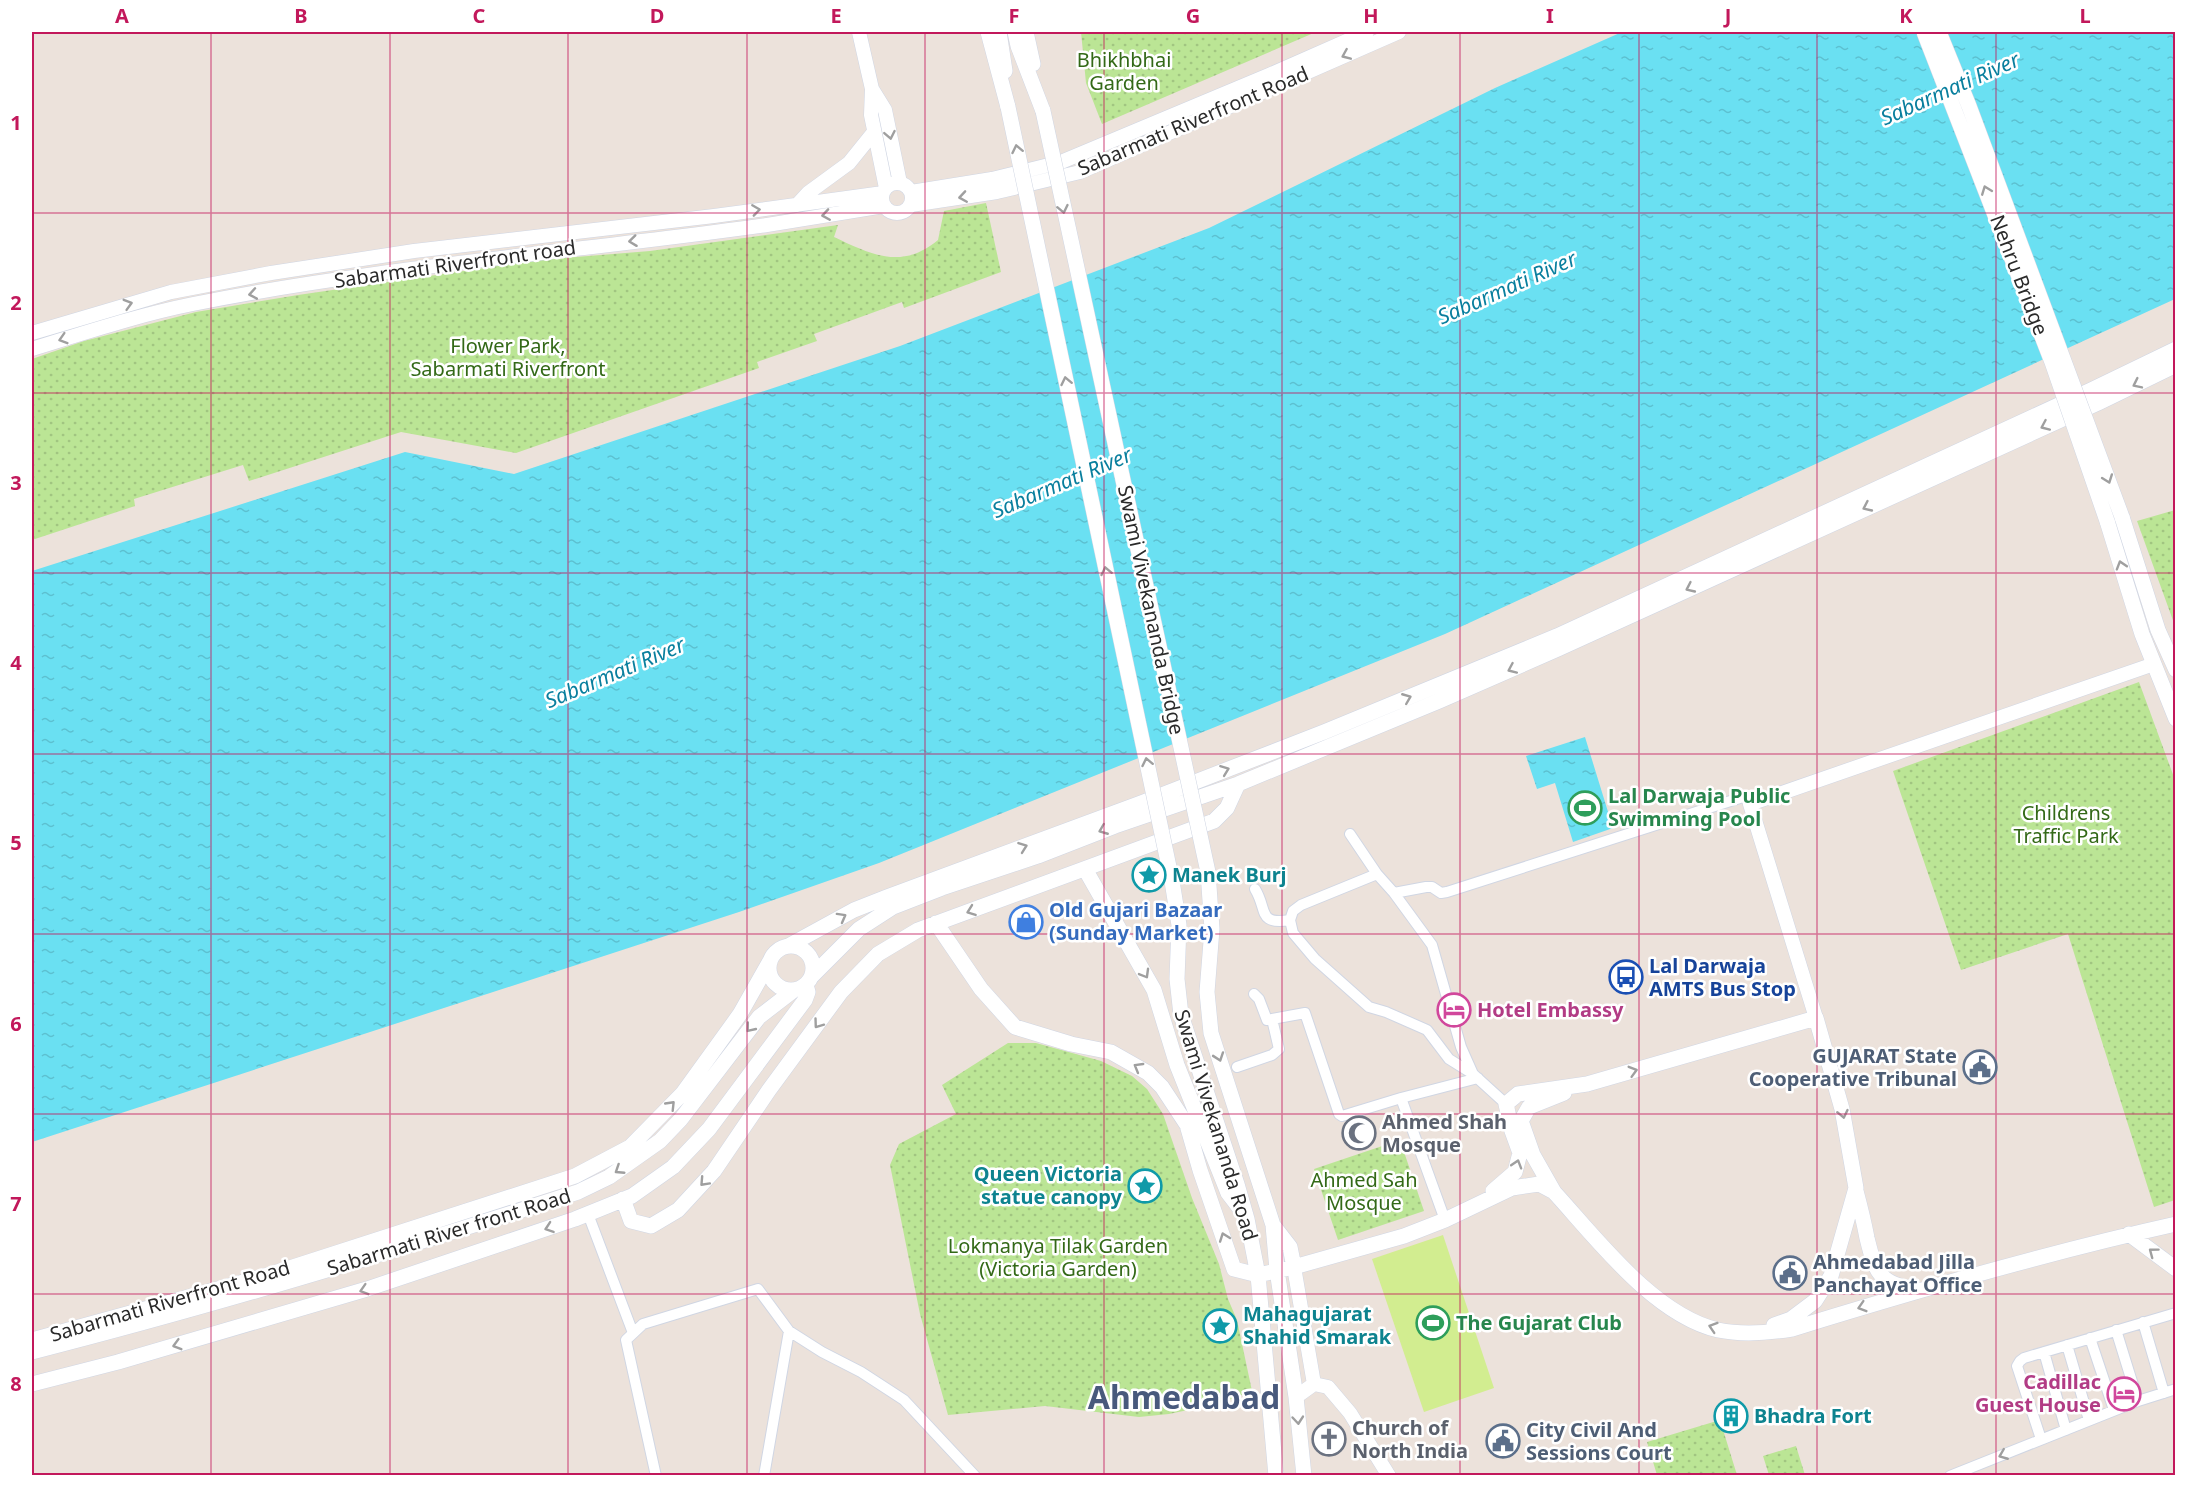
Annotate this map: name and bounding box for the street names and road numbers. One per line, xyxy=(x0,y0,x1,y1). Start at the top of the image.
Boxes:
street label: Sabarmati Riverfront Road xyxy=(1073,60,1312,182)
street label: Nehru Bridge xyxy=(1984,211,2055,339)
street label: Sabarmati Riverfront road xyxy=(332,233,578,294)
street label: Swami Vivekananda Bridge xyxy=(1112,483,1191,737)
street label: Swami Vivekananda Road xyxy=(1168,1006,1265,1244)
street label: Sabarmati River front Road xyxy=(324,1182,574,1282)
street label: Sabarmati Riverfront Road xyxy=(47,1253,293,1348)

